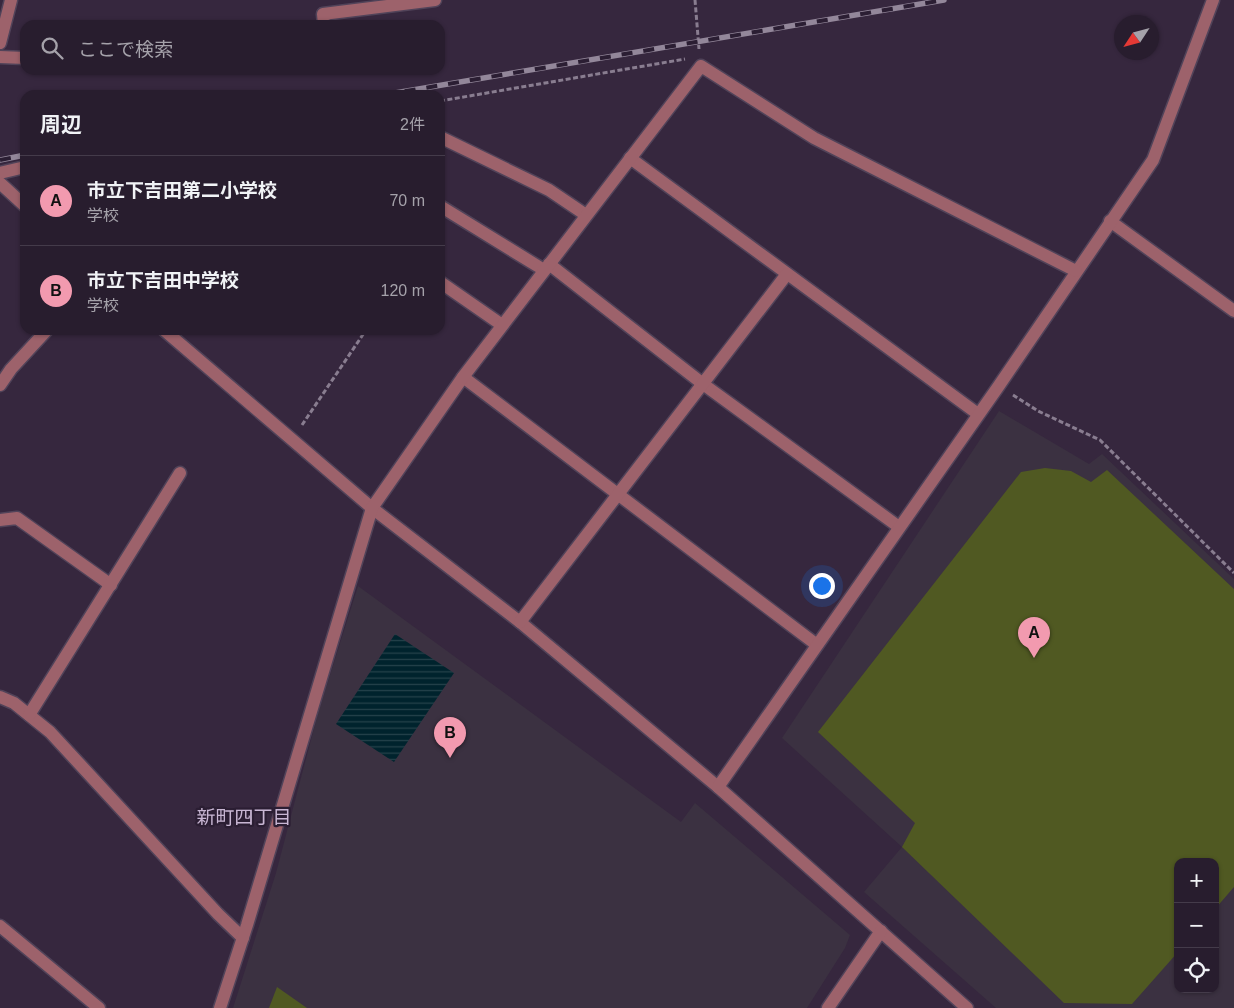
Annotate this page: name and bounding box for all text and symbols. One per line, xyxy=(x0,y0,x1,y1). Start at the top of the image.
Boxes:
north arrow xyxy=(1114,15,1159,60)
search box xyxy=(20,20,445,75)
icon: search xyxy=(38,34,66,62)
text: ここで検索 xyxy=(78,39,173,60)
text: 周辺 xyxy=(40,113,82,136)
text: 2件 xyxy=(400,116,425,133)
text: 市立下吉田第二小学校 xyxy=(87,180,277,201)
text: A xyxy=(50,192,62,209)
text: 70 m xyxy=(389,192,425,209)
text: 学校 xyxy=(87,207,119,224)
text: 市立下吉田中学校 xyxy=(87,270,239,291)
text: B xyxy=(50,282,62,299)
text: 120 m xyxy=(381,282,425,299)
text: 学校 xyxy=(87,297,119,314)
your location xyxy=(809,573,835,599)
pin: A xyxy=(1018,617,1050,658)
pin: B xyxy=(434,717,466,758)
district label: 新町四丁目 xyxy=(196,807,292,828)
map controls xyxy=(1174,858,1219,993)
button: + xyxy=(1174,858,1219,903)
button: − xyxy=(1174,903,1219,948)
button: locate xyxy=(1174,948,1219,993)

